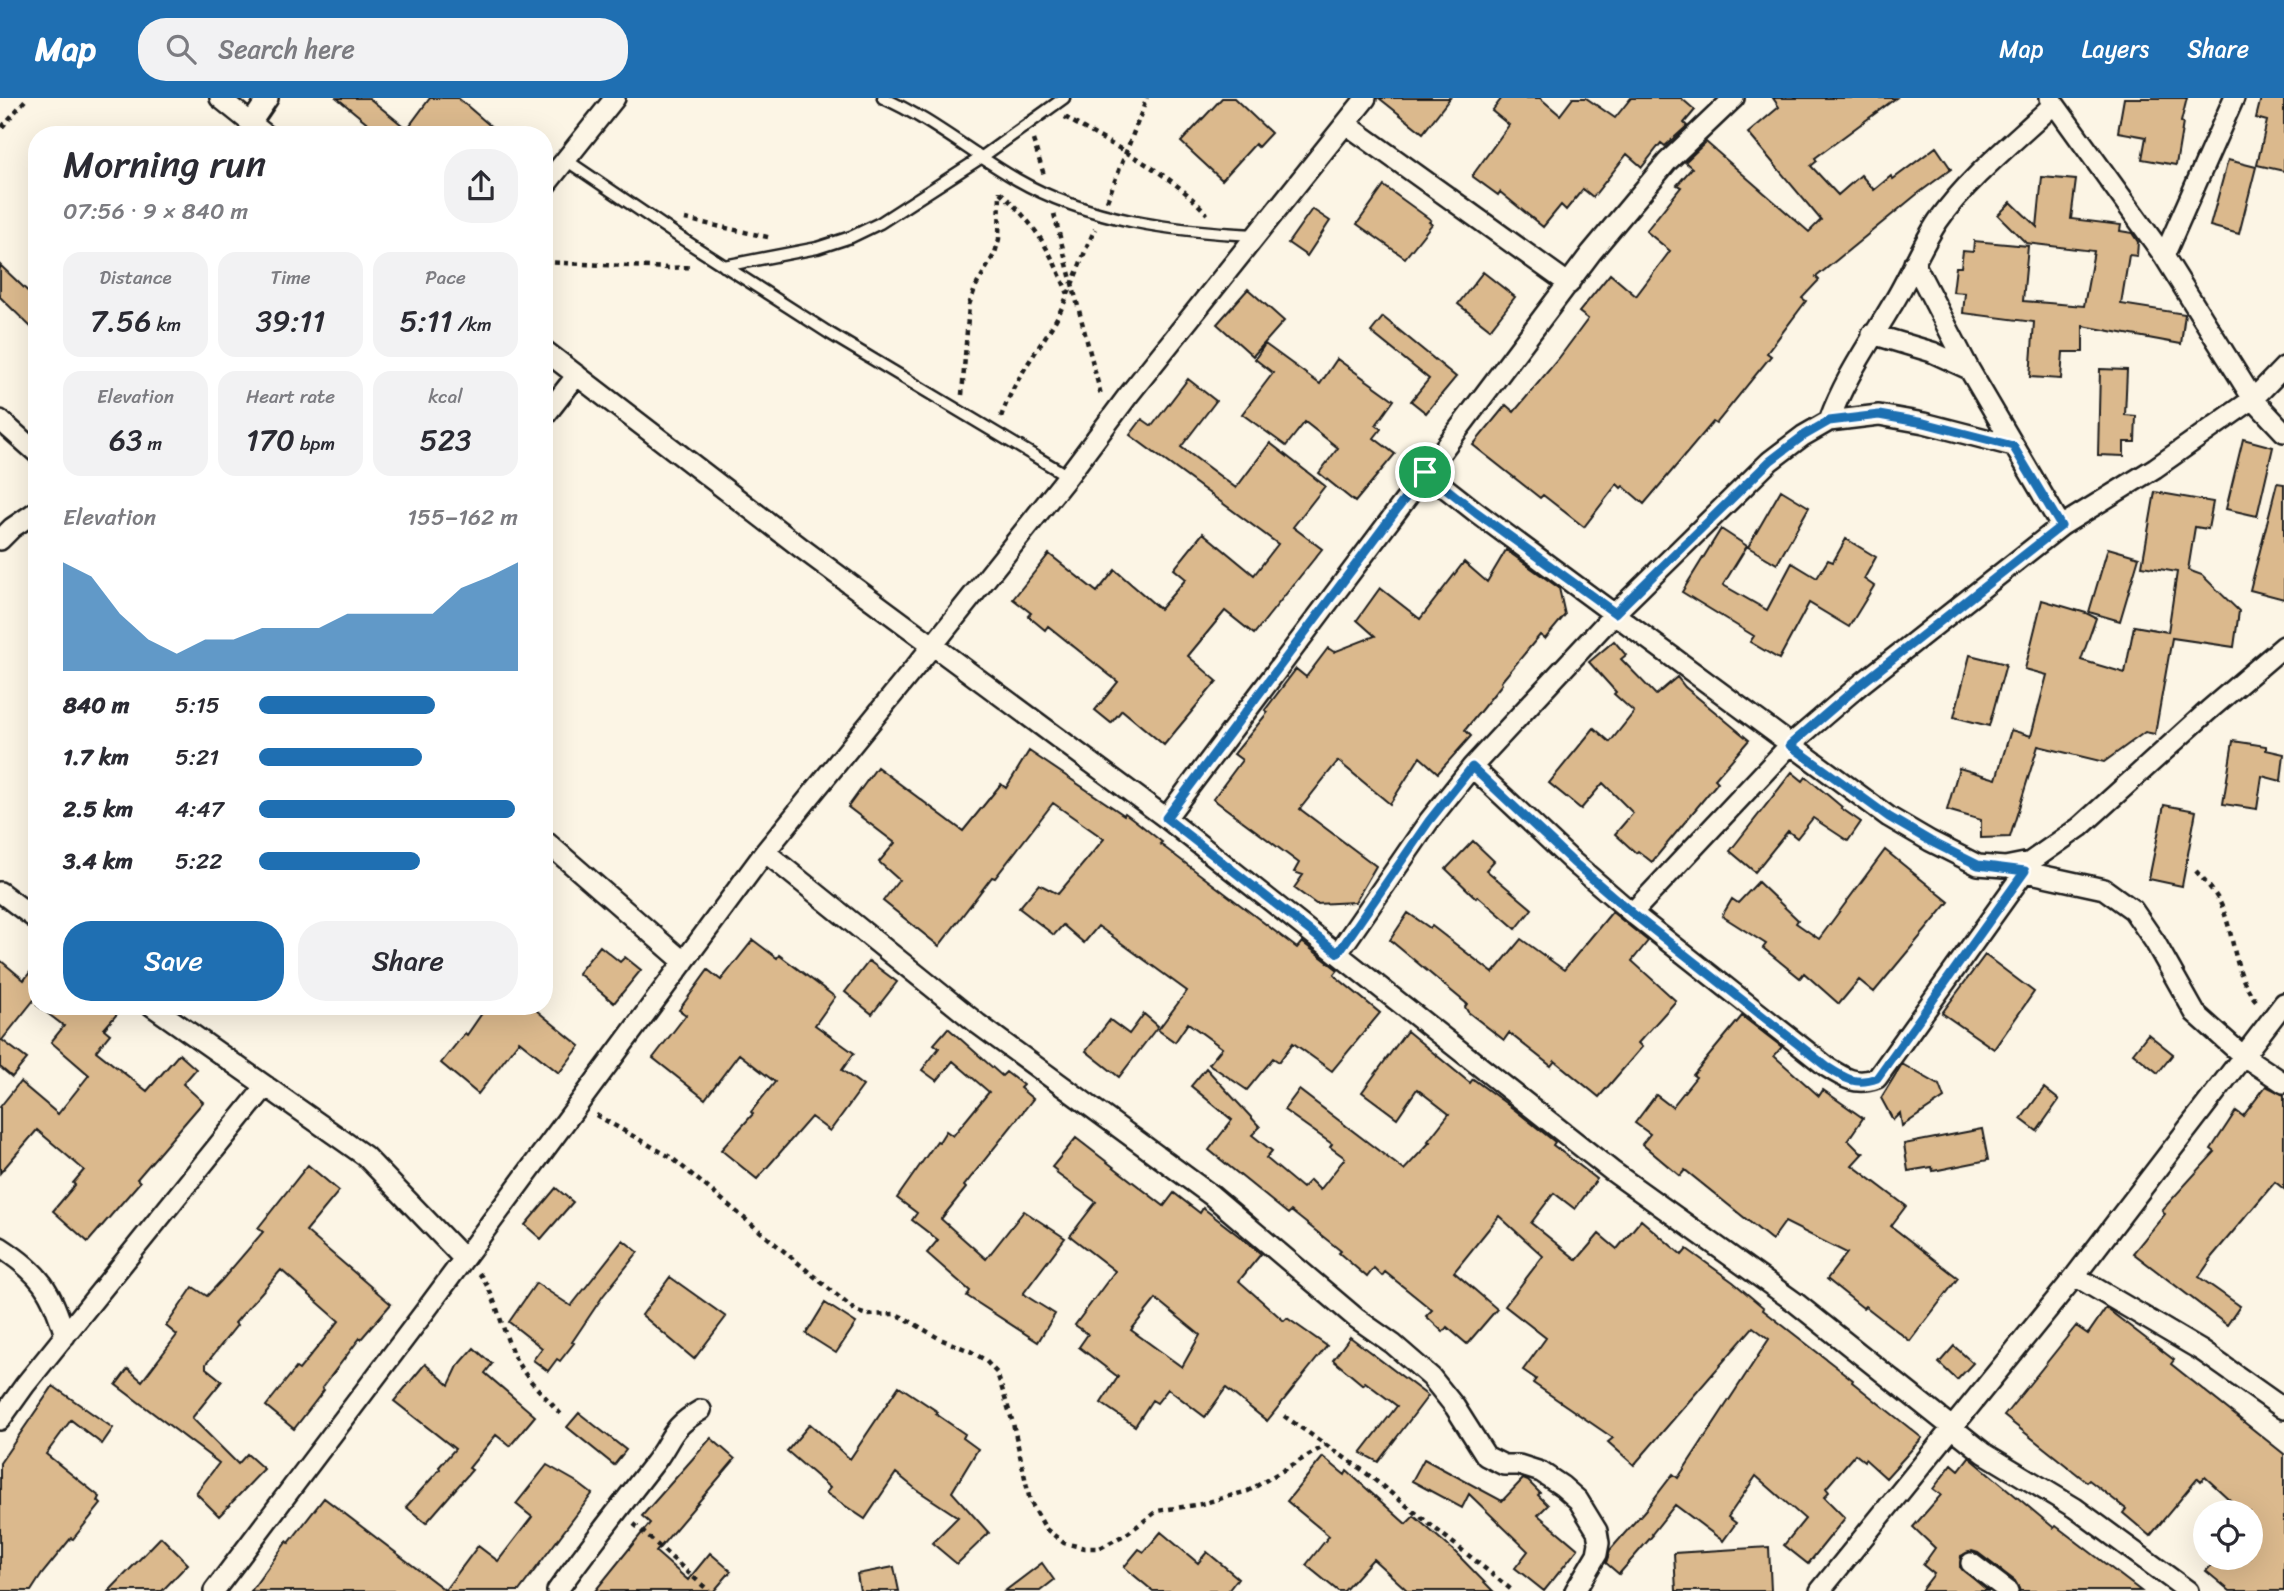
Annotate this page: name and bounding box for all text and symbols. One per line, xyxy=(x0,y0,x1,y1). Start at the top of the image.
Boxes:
search box xyxy=(138,18,628,81)
text: Map xyxy=(35,20,96,78)
text: Search here xyxy=(218,26,355,72)
text: Map xyxy=(1999,28,2044,70)
text: Layers xyxy=(2082,28,2149,70)
text: Share xyxy=(2187,28,2249,70)
icon: search xyxy=(162,30,200,68)
text: Morning run xyxy=(63,131,266,198)
button: share xyxy=(444,149,518,223)
text: 07:56 · 9 × 840 m xyxy=(63,191,248,232)
text: Distance xyxy=(99,261,172,294)
text: Time xyxy=(270,261,311,294)
text: Pace xyxy=(425,261,466,294)
text: 7.56 xyxy=(90,294,151,348)
text: 39:11 xyxy=(256,294,325,348)
text: 5:11 xyxy=(399,294,453,348)
text: km xyxy=(151,308,181,341)
text: /km xyxy=(453,308,492,341)
text: Elevation xyxy=(97,380,174,413)
text: Heart rate xyxy=(246,380,335,413)
text: kcal xyxy=(428,380,463,413)
text: 63 xyxy=(109,413,142,467)
text: 170 xyxy=(246,413,295,467)
text: 523 xyxy=(419,413,472,467)
text: m xyxy=(142,427,162,460)
text: bpm xyxy=(295,427,335,460)
pin xyxy=(1395,442,1455,502)
icon: arrive xyxy=(1406,453,1444,491)
text: Elevation xyxy=(63,497,156,538)
text: 155–162 m xyxy=(407,497,518,538)
text: 840 m xyxy=(63,685,129,726)
text: 5:15 xyxy=(175,685,220,726)
text: 1.7 km xyxy=(63,737,129,778)
text: 5:21 xyxy=(175,737,219,778)
text: 2.5 km xyxy=(63,789,133,830)
text: 4:47 xyxy=(175,789,224,830)
text: 3.4 km xyxy=(63,841,133,882)
text: 5:22 xyxy=(175,841,223,882)
button: Save xyxy=(63,921,284,1001)
button: Share xyxy=(298,921,518,1001)
map controls xyxy=(2193,1500,2263,1570)
button: locate xyxy=(2193,1500,2263,1570)

